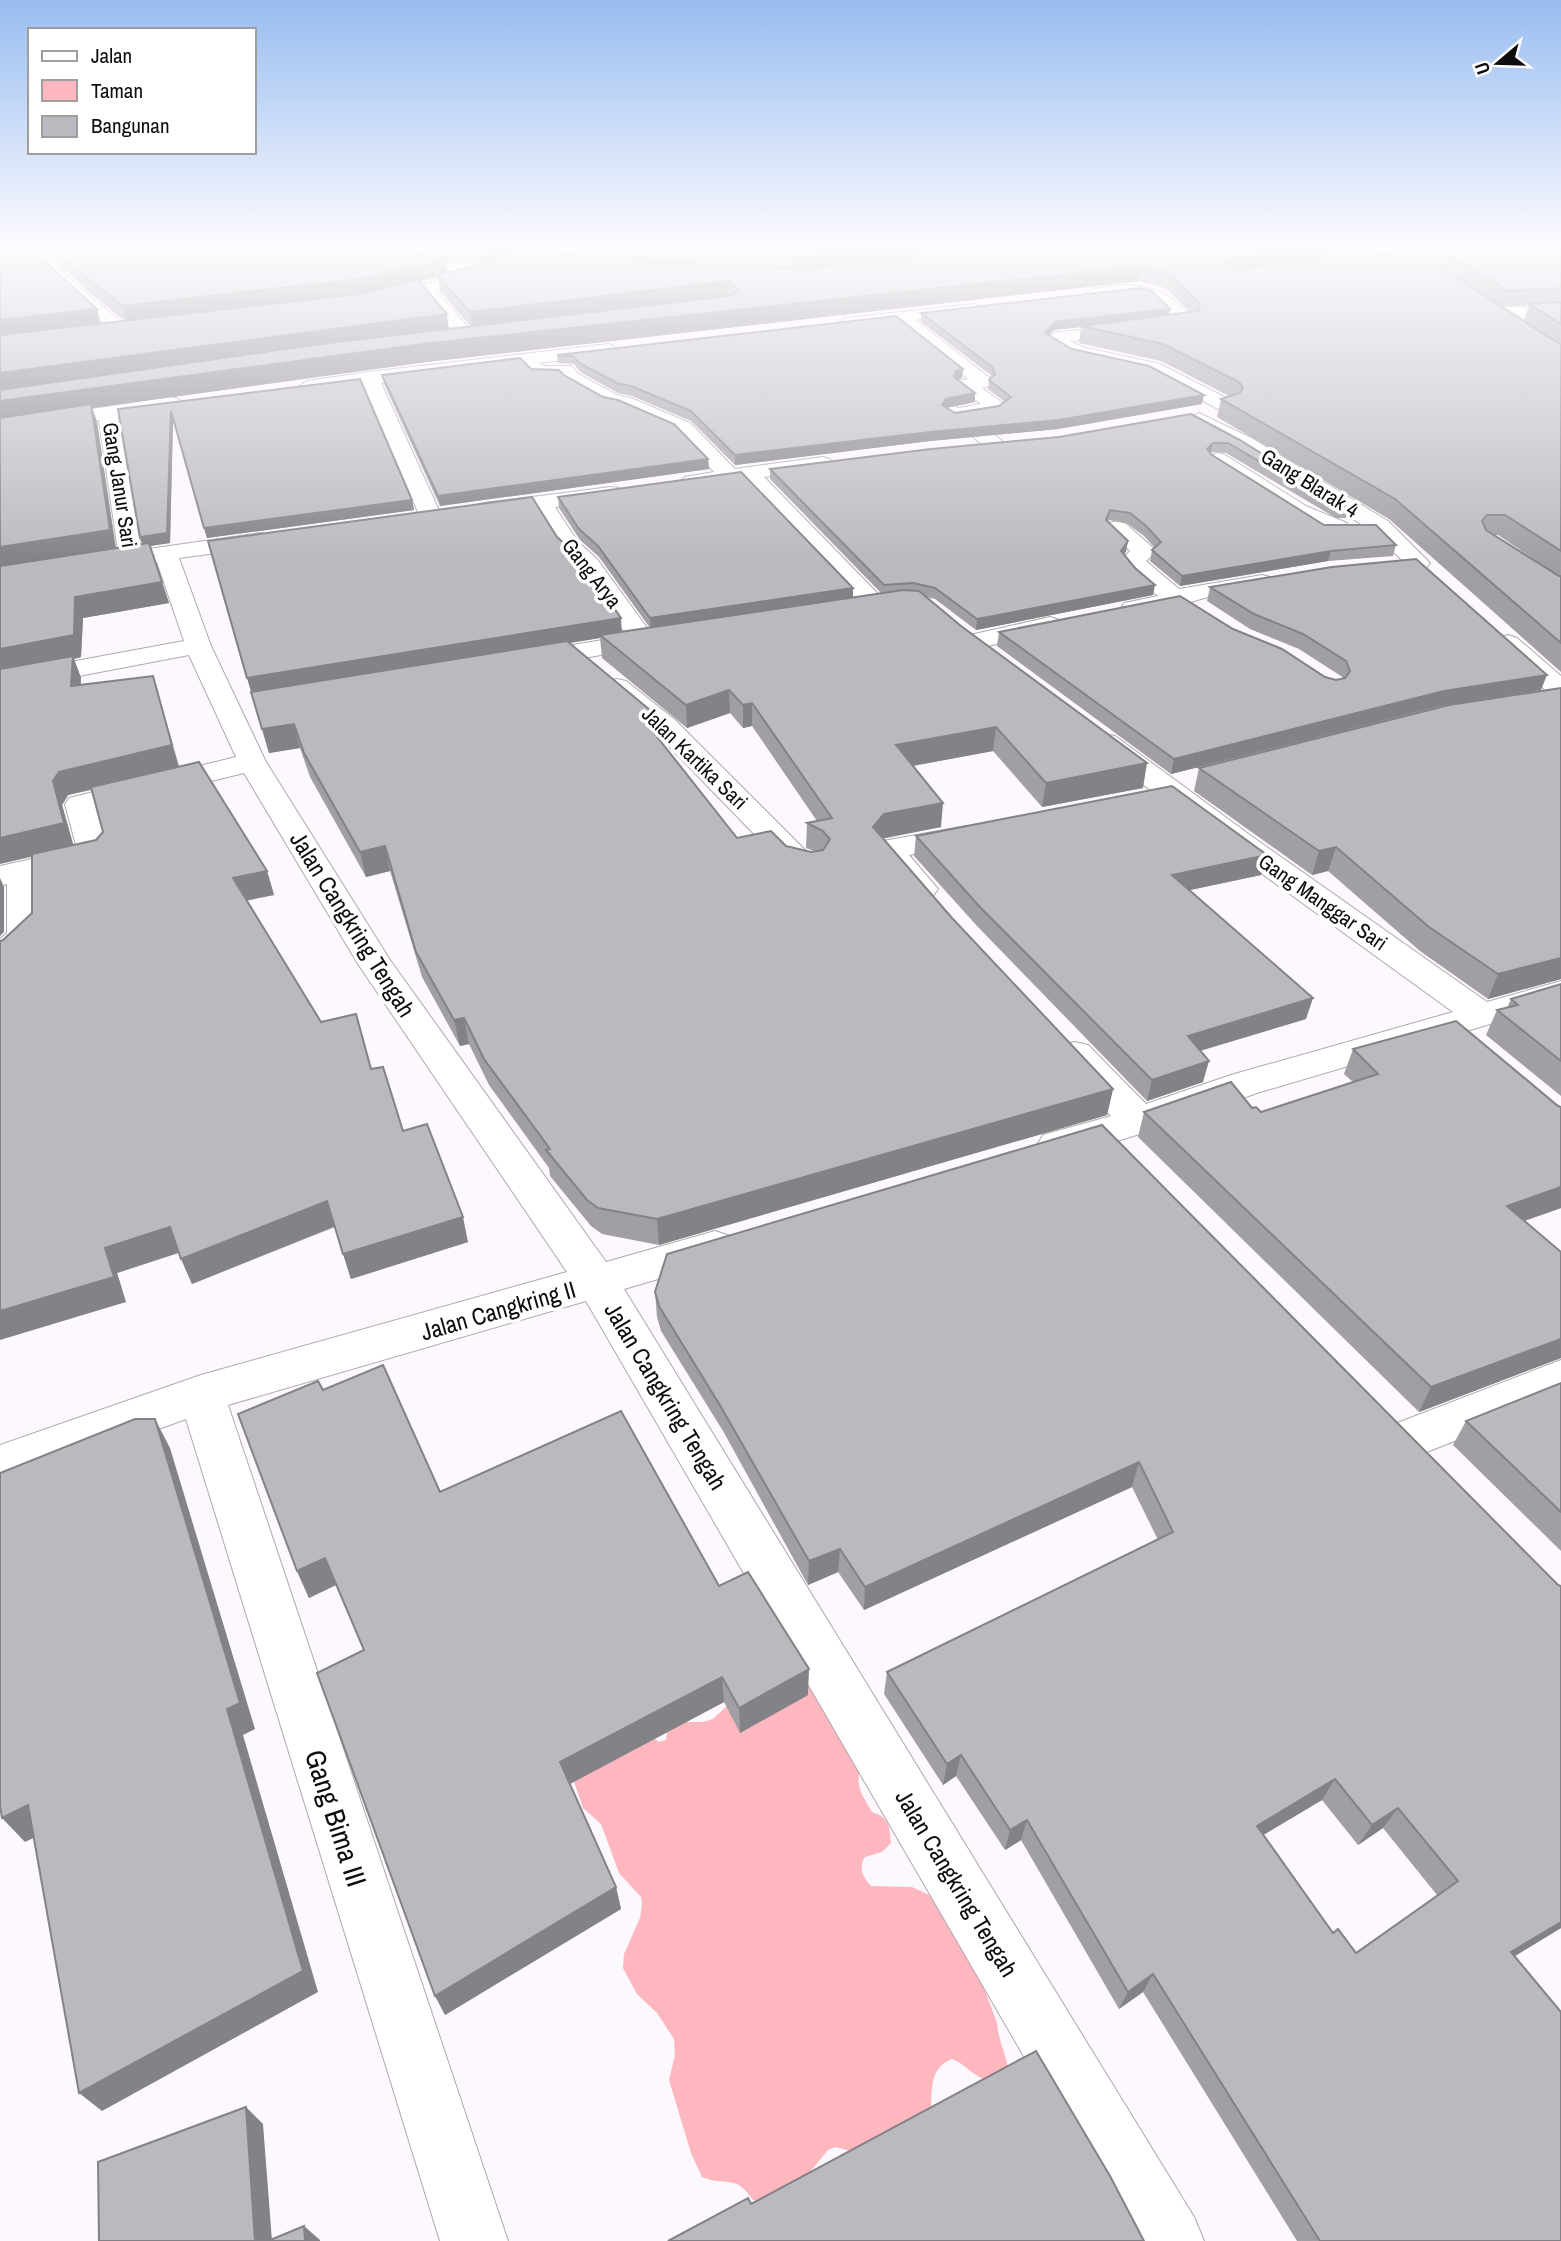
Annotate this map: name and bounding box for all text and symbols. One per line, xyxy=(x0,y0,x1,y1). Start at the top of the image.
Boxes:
legend xyxy=(28,28,256,154)
north arrow xyxy=(1463,28,1533,98)
text: Jalan xyxy=(91,41,132,70)
text: U xyxy=(1468,59,1496,78)
text: Taman xyxy=(91,76,143,105)
text: Bangunan xyxy=(91,111,170,140)
street label: Gang Janur Sari xyxy=(96,420,144,550)
street label: Gang Blarak 4 xyxy=(1256,442,1365,525)
street label: Gang Arya xyxy=(556,532,629,614)
street label: Jalan Kartika Sari xyxy=(636,700,754,816)
street label: Jalan Cangkring Tengah xyxy=(283,825,423,1023)
street label: Gang Manggar Sari xyxy=(1253,847,1393,957)
street label: Jalan Cangkring II xyxy=(417,1273,579,1347)
street label: Jalan Cangkring Tengah xyxy=(597,1296,735,1496)
street label: Gang Bima III xyxy=(296,1745,376,1891)
street label: Jalan Cangkring Tengah xyxy=(888,1783,1026,1983)

